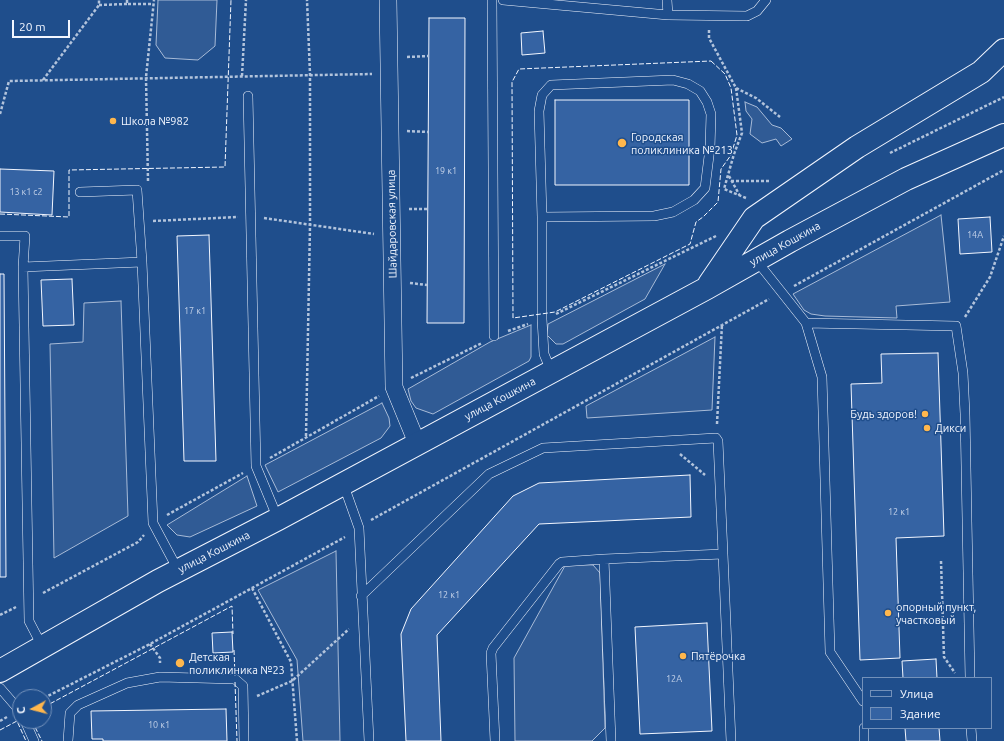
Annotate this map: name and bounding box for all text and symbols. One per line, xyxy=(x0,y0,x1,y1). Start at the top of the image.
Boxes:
scale bar xyxy=(14,12,72,38)
text: 20 m xyxy=(19,20,46,33)
place label: Школа №982 xyxy=(121,114,189,128)
marker: Школа №982 xyxy=(108,116,118,126)
place label: Городская поликлиника №213 xyxy=(631,130,733,156)
marker: Городская поликлиника №213 xyxy=(616,137,628,149)
house number: 19 к1 xyxy=(435,166,457,176)
street label: Шайдаровская улица xyxy=(384,169,400,279)
house number: 13 к1 с2 xyxy=(9,187,43,197)
street label: улица Кошкина xyxy=(747,219,823,269)
house number: 14А xyxy=(967,230,983,240)
house number: 17 к1 xyxy=(184,306,206,316)
street label: улица Кошкина xyxy=(462,375,538,423)
place label: Будь здоров! xyxy=(850,407,917,421)
marker: Будь здоров! xyxy=(920,409,930,419)
place label: Дикси xyxy=(935,421,966,435)
marker: Дикси xyxy=(922,423,932,433)
house number: 12 к1 xyxy=(888,507,910,517)
street label: улица Кошкина xyxy=(176,528,252,576)
house number: 12 к1 xyxy=(438,590,460,600)
place label: опорный пункт, участковый xyxy=(896,600,976,626)
marker: опорный пункт, участковый xyxy=(883,608,893,618)
place label: Пятёрочка xyxy=(691,649,745,663)
place label: Детская поликлиника №23 xyxy=(189,650,285,676)
marker: Пятёрочка xyxy=(678,651,688,661)
marker: Детская поликлиника №23 xyxy=(174,657,186,669)
house number: 12А xyxy=(666,674,682,684)
legend xyxy=(862,677,992,729)
text: Улица xyxy=(900,687,933,700)
north arrow xyxy=(12,689,52,729)
text: С xyxy=(15,706,27,715)
text: Здание xyxy=(900,707,941,720)
house number: 10 к1 xyxy=(148,720,170,730)

